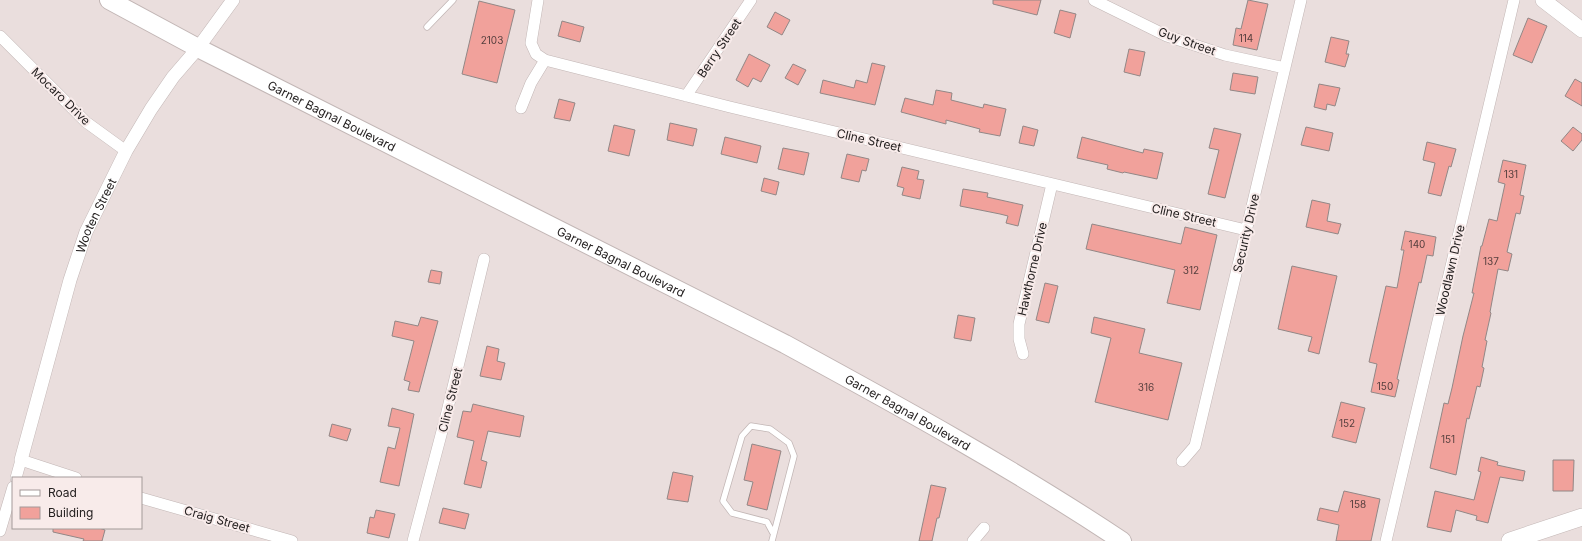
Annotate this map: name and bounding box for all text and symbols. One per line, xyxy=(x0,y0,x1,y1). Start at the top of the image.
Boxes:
street label: Berry Street xyxy=(694,15,744,80)
street label: Guy Street xyxy=(1156,24,1218,58)
house number: 114 xyxy=(1239,32,1253,44)
house number: 2103 xyxy=(481,34,503,46)
street label: Mocaro Drive xyxy=(28,64,94,128)
street label: Garner Bagnal Boulevard xyxy=(265,77,398,154)
street label: Cline Street xyxy=(835,125,903,155)
house number: 131 xyxy=(1504,168,1518,180)
street label: Wooten Street xyxy=(72,175,119,255)
street label: Security Drive xyxy=(1230,192,1262,274)
street label: Cline Street xyxy=(1150,200,1218,230)
street label: Hawthorne Drive xyxy=(1014,221,1050,317)
street label: Garner Bagnal Boulevard xyxy=(555,223,688,300)
street label: Woodlawn Drive xyxy=(1432,223,1468,317)
house number: 140 xyxy=(1409,238,1425,250)
house number: 137 xyxy=(1483,255,1499,267)
house number: 312 xyxy=(1183,264,1199,276)
street label: Cline Street xyxy=(435,366,465,434)
street label: Garner Bagnal Boulevard xyxy=(843,371,973,453)
house number: 150 xyxy=(1377,380,1393,392)
house number: 316 xyxy=(1138,381,1154,393)
house number: 152 xyxy=(1339,417,1355,429)
house number: 151 xyxy=(1441,433,1455,445)
legend xyxy=(12,477,142,529)
text: Road xyxy=(48,485,77,500)
house number: 158 xyxy=(1350,498,1366,510)
street label: Craig Street xyxy=(182,502,252,536)
text: Building xyxy=(48,505,93,520)

